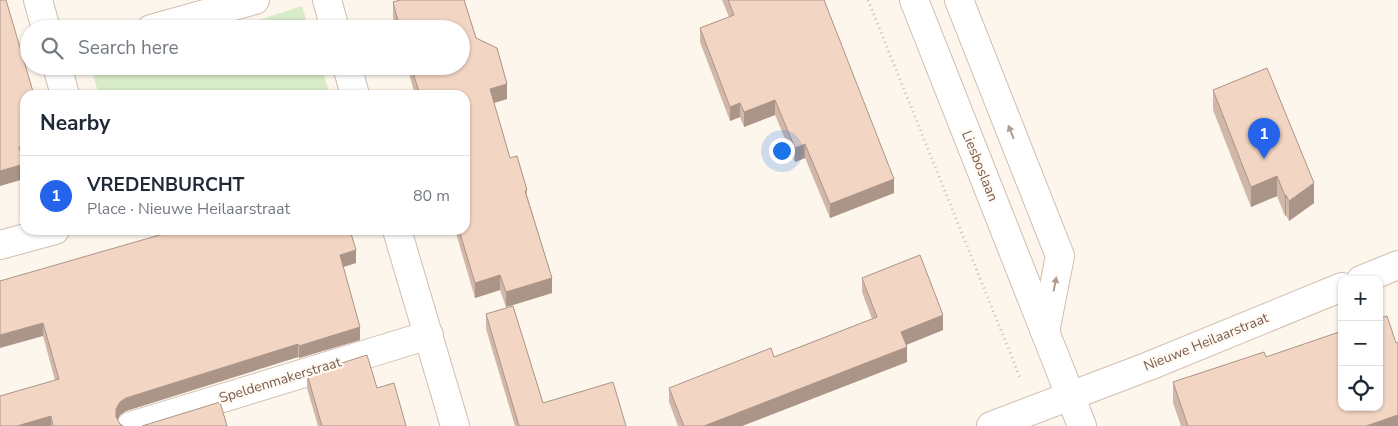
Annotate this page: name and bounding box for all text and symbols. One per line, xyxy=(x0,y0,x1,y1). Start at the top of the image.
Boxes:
search box xyxy=(20,20,470,75)
icon: search xyxy=(38,34,66,62)
text: Search here xyxy=(78,35,179,61)
text: Nearby xyxy=(40,109,110,137)
pin: 1 xyxy=(1248,118,1280,159)
one-way arrow xyxy=(1007,124,1015,139)
street label: Liesboslaan xyxy=(957,128,1003,204)
your location xyxy=(769,138,795,164)
text: VREDENBURCHT xyxy=(87,172,244,198)
text: 1 xyxy=(51,185,61,207)
text: 80 m xyxy=(413,185,450,207)
text: Place · Nieuwe Heilaarstraat xyxy=(87,198,290,220)
one-way arrow xyxy=(1051,276,1059,292)
map controls xyxy=(1338,276,1383,411)
button: + xyxy=(1338,276,1383,321)
street label: Nieuwe Heilaarstraat xyxy=(1141,308,1271,376)
button: − xyxy=(1338,321,1383,366)
street label: Speldenmakerstraat xyxy=(217,352,343,408)
button: locate xyxy=(1338,366,1383,411)

